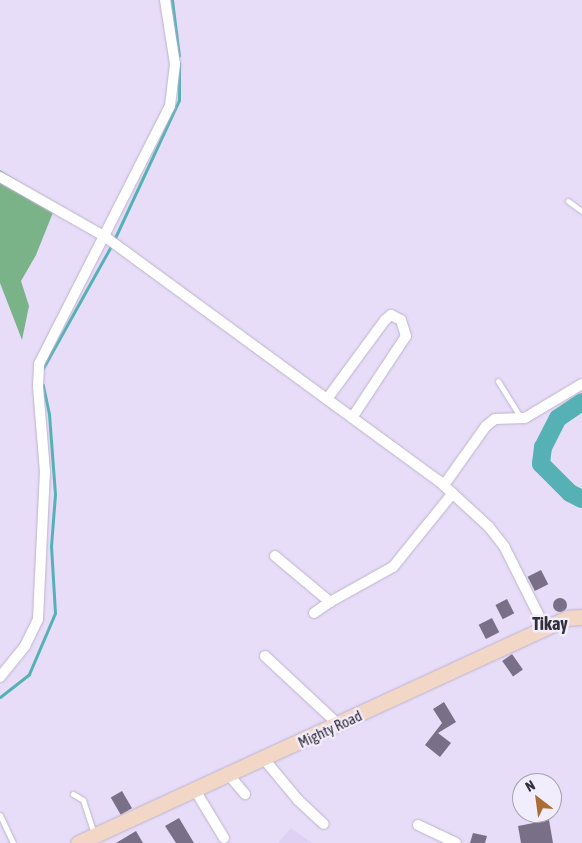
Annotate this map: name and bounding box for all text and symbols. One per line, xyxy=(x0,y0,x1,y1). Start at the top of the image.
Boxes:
district label: Tikay xyxy=(532,613,568,635)
street label: Mighty Road xyxy=(295,706,365,752)
north arrow xyxy=(512,773,562,823)
text: N xyxy=(522,777,538,795)

